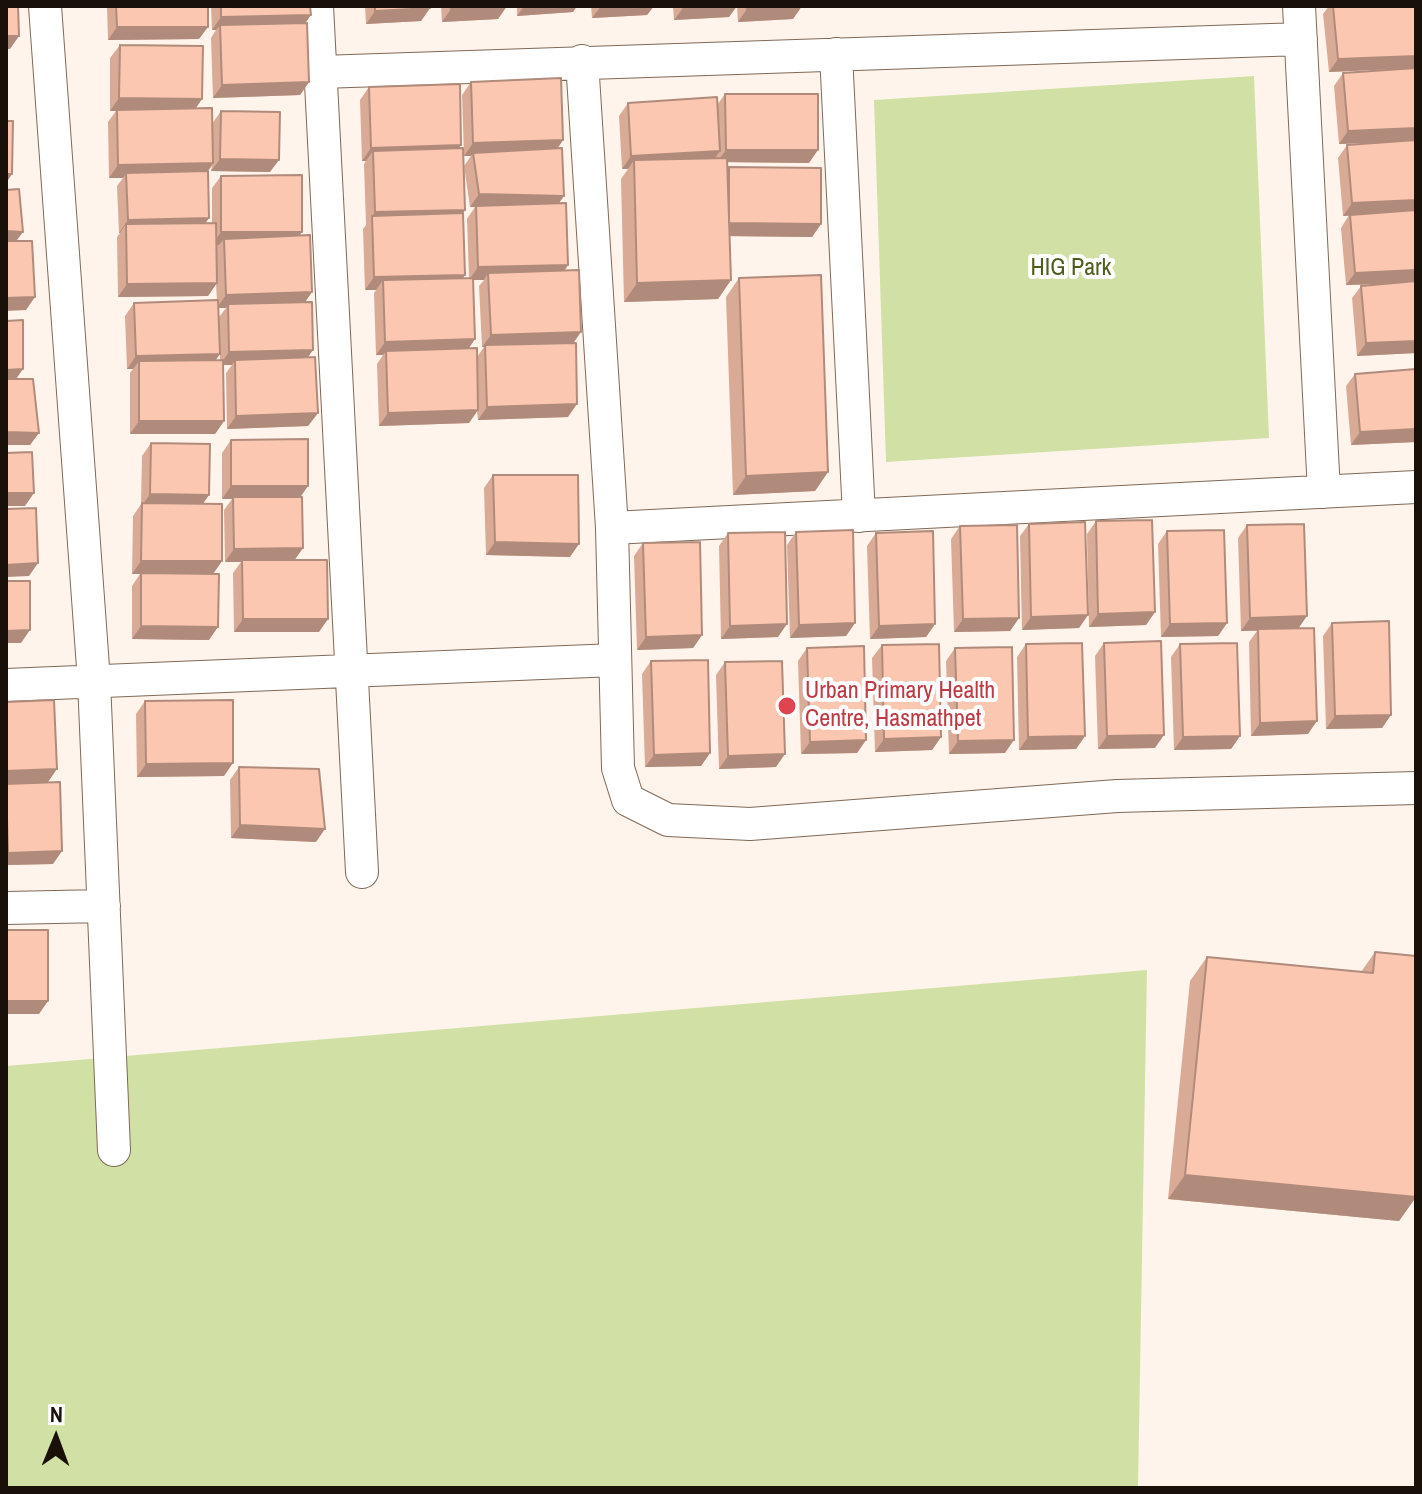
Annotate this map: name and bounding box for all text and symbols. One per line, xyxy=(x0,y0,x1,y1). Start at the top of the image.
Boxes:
park label: HIG Park xyxy=(1031,255,1111,283)
place label: Urban Primary Health Centre, Hasmathpet xyxy=(805,678,995,734)
marker: Urban Primary Health Centre, Hasmathpet xyxy=(776,695,798,717)
north arrow xyxy=(16,1398,96,1478)
text: N xyxy=(50,1399,63,1429)

